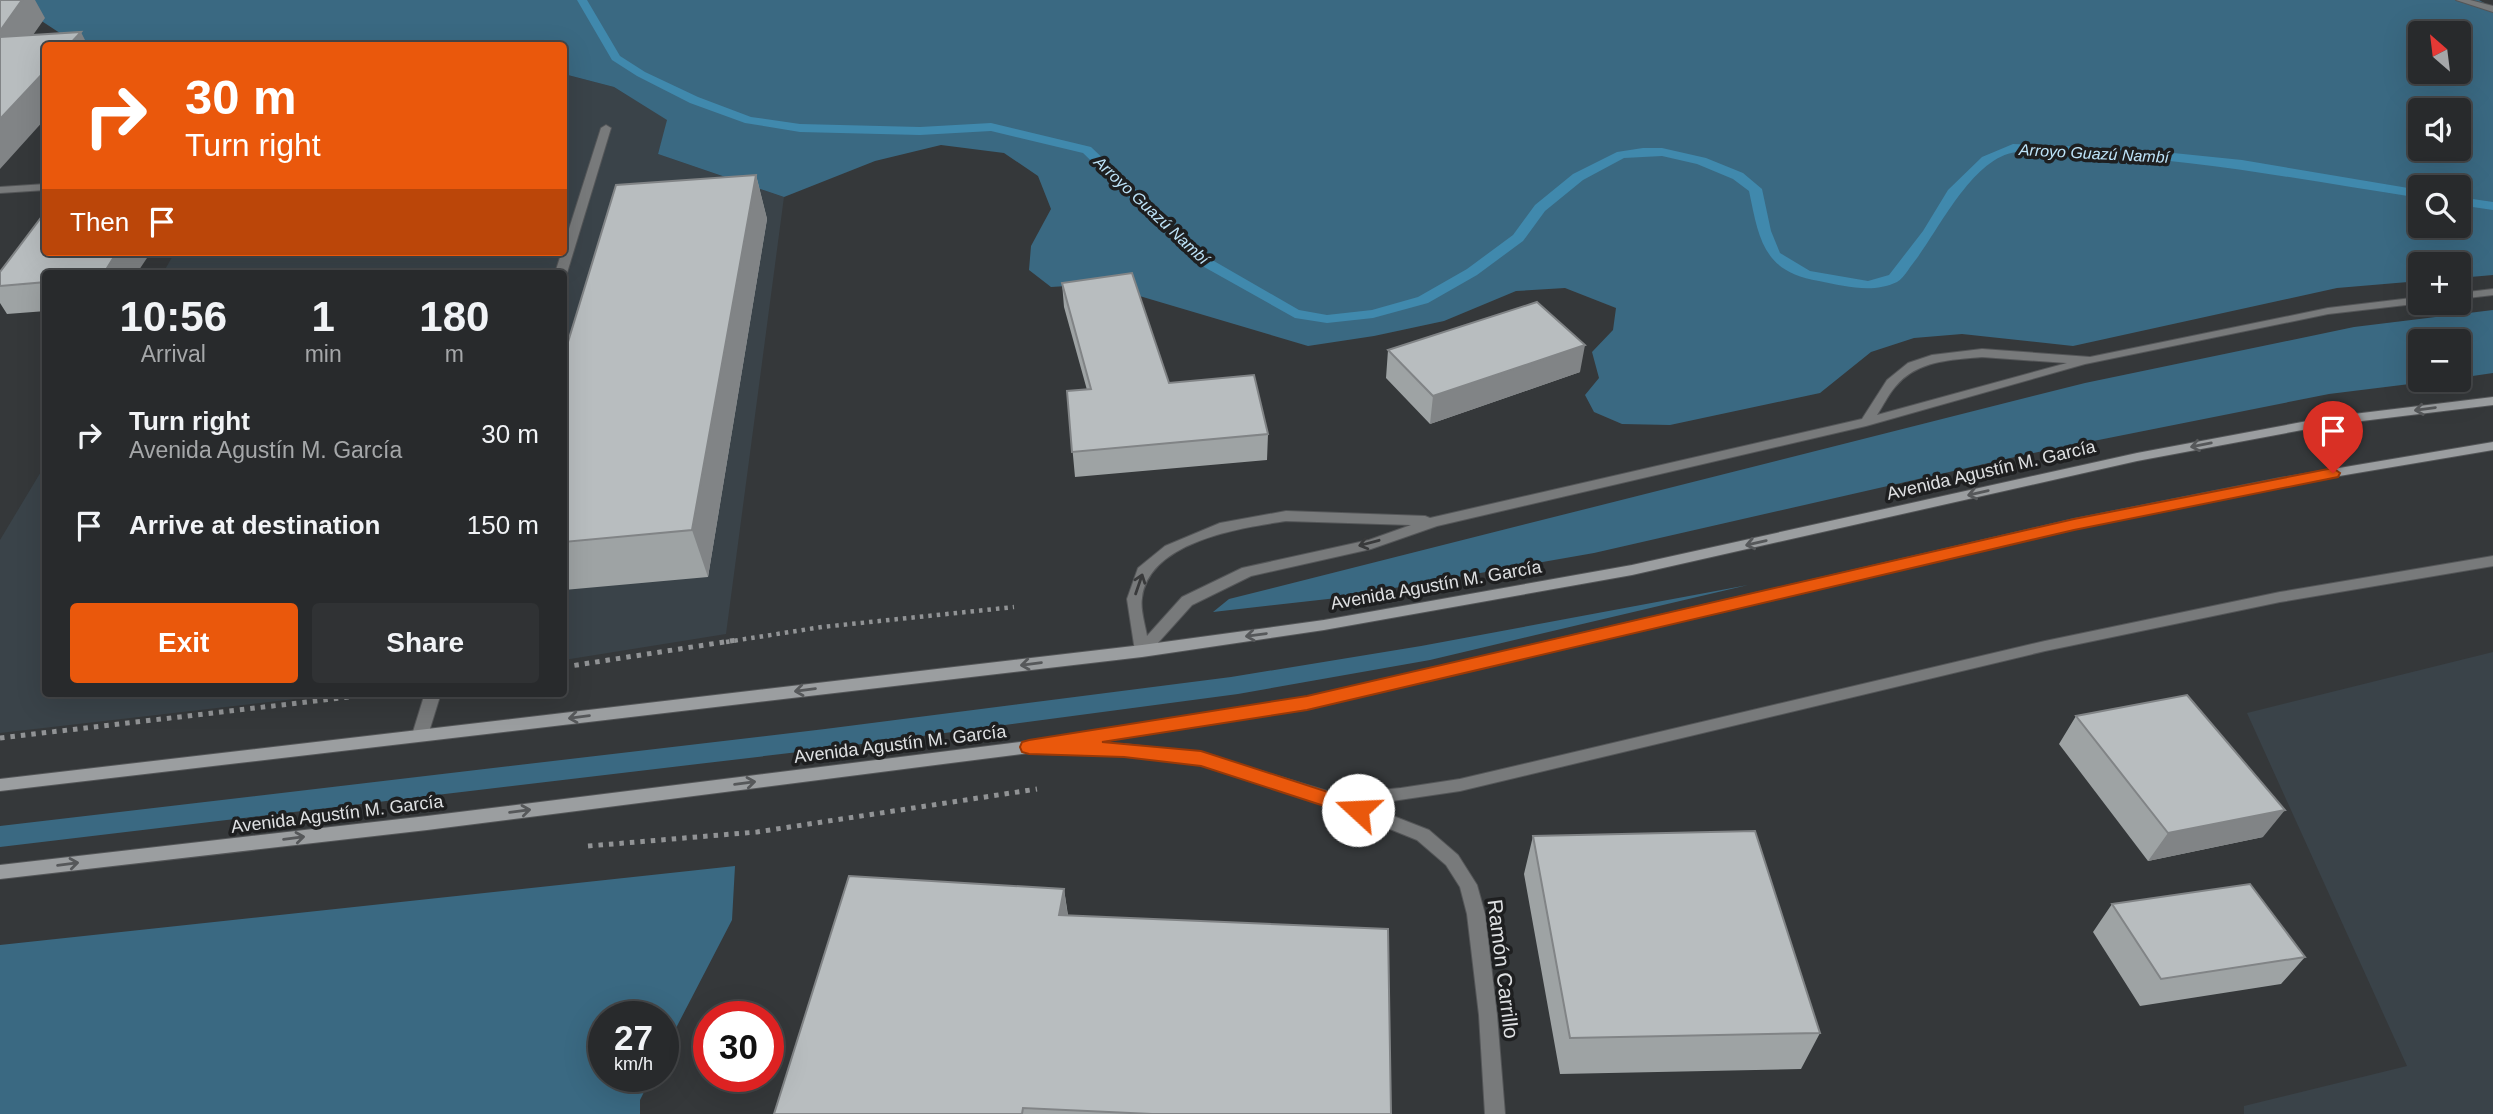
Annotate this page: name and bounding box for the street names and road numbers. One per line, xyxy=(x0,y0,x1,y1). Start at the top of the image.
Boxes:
street label: Avenida Agustín M. García xyxy=(1885,436,2098,504)
street label: Avenida Agustín M. García xyxy=(1329,556,1544,613)
street label: Avenida Agustín M. García xyxy=(793,721,1008,767)
street label: Avenida Agustín M. García xyxy=(230,791,445,837)
street label: Ramón Carrillo xyxy=(1484,898,1523,1040)

